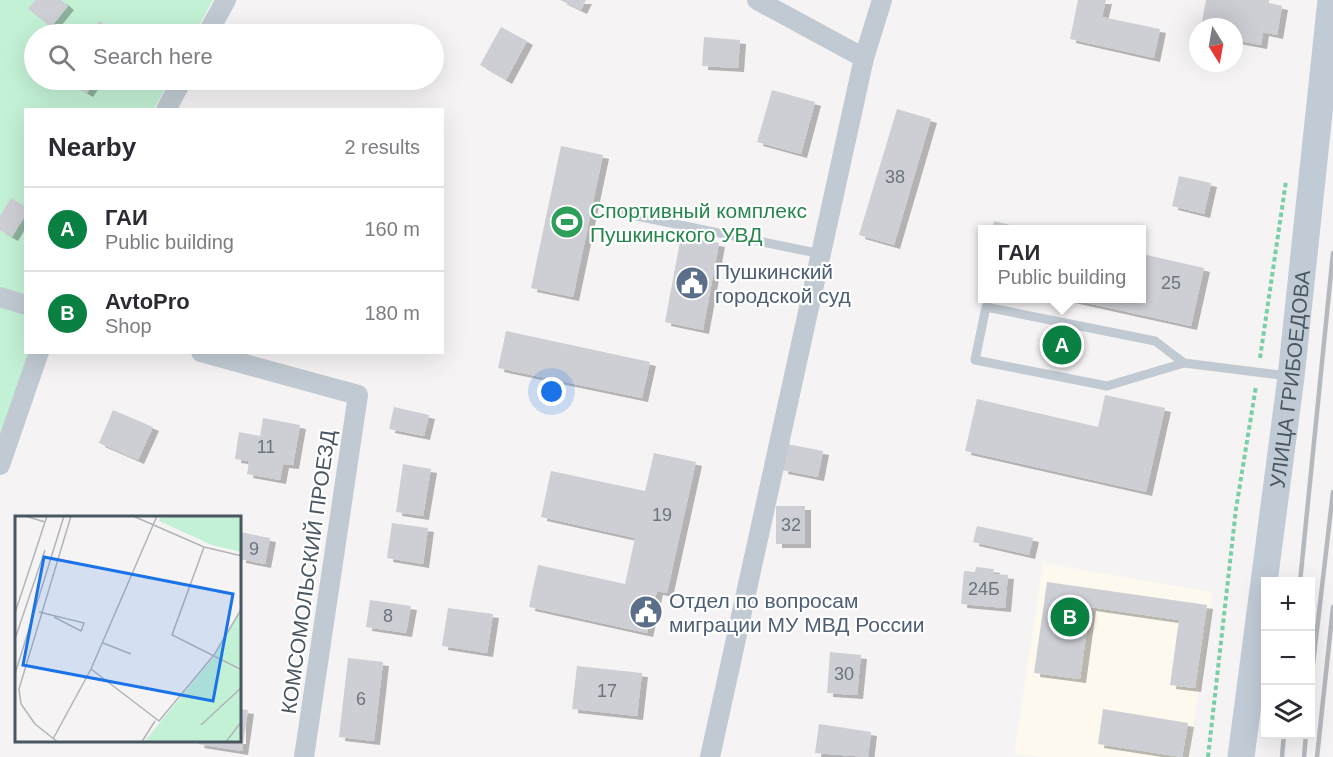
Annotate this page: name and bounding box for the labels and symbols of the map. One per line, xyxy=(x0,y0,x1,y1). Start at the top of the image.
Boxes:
north arrow xyxy=(1189,18,1243,72)
house number: 38 xyxy=(885,167,905,187)
place label: Спортивный комплекс Пушкинского УВД xyxy=(590,199,807,246)
sports icon: Спортивный комплекс Пушкинского УВД xyxy=(549,204,585,240)
place label: Пушкинский городской суд xyxy=(715,260,851,307)
public building icon: Пушкинский городской суд xyxy=(674,265,710,301)
street label: УЛИЦА ГРИБОЕДОВА xyxy=(1265,269,1314,489)
house number: 25 xyxy=(1161,273,1181,293)
pin: A xyxy=(1042,322,1082,368)
your location xyxy=(537,377,566,406)
street label: КОМСОМОЛЬСКИЙ ПРОЕЗД xyxy=(277,429,339,715)
house number: 11 xyxy=(257,437,275,457)
house number: 19 xyxy=(652,505,672,525)
house number: 32 xyxy=(781,515,801,535)
inset map xyxy=(15,516,242,742)
house number: 9 xyxy=(249,539,259,559)
house number: 24Б xyxy=(968,579,1000,599)
place label: Отдел по вопросам миграции МУ МВД России xyxy=(669,589,925,636)
public building icon: Отдел по вопросам миграции МУ МВД России xyxy=(628,594,664,630)
pin: B xyxy=(1050,594,1090,640)
house number: 8 xyxy=(383,606,393,626)
house number: 30 xyxy=(834,664,854,684)
house number: 17 xyxy=(597,681,617,701)
house number: 6 xyxy=(356,689,366,709)

